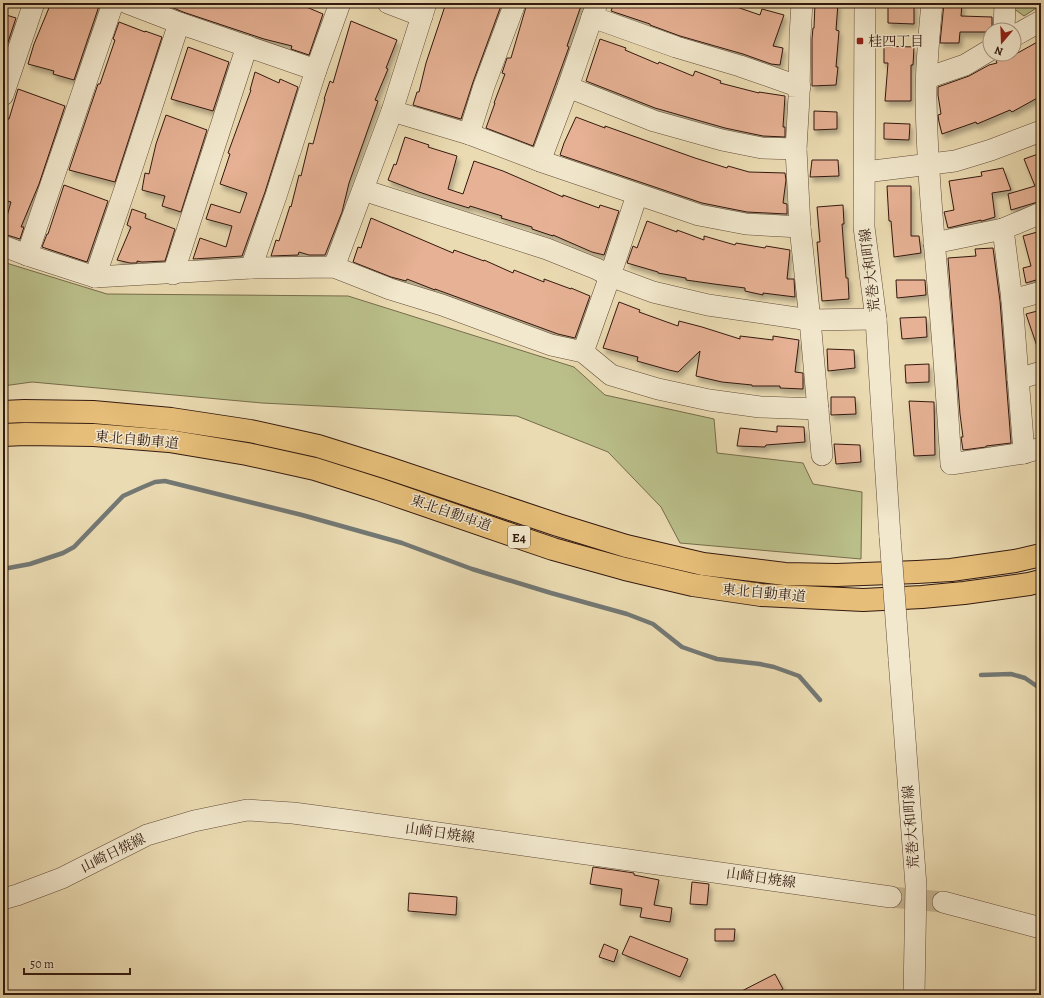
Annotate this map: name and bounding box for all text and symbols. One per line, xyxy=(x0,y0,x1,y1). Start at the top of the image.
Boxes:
north arrow xyxy=(982,22,1022,62)
place label: 桂四丁目 xyxy=(868,32,924,51)
marker: 桂四丁目 xyxy=(855,36,865,46)
text: N xyxy=(993,43,1005,59)
street label: 荒巻大和町線 xyxy=(855,227,885,313)
street label: 東北自動車道 xyxy=(94,427,180,453)
street label: 東北自動車道 xyxy=(408,490,494,536)
road number: E4 xyxy=(508,526,530,548)
street label: 東北自動車道 xyxy=(721,580,807,606)
street label: 荒巻大和町線 xyxy=(899,784,923,870)
street label: 山崎日焼線 xyxy=(404,819,476,847)
street label: 山崎日焼線 xyxy=(77,829,149,877)
street label: 山崎日焼線 xyxy=(725,864,797,892)
scale bar xyxy=(24,950,130,976)
text: 50 m xyxy=(30,956,54,972)

